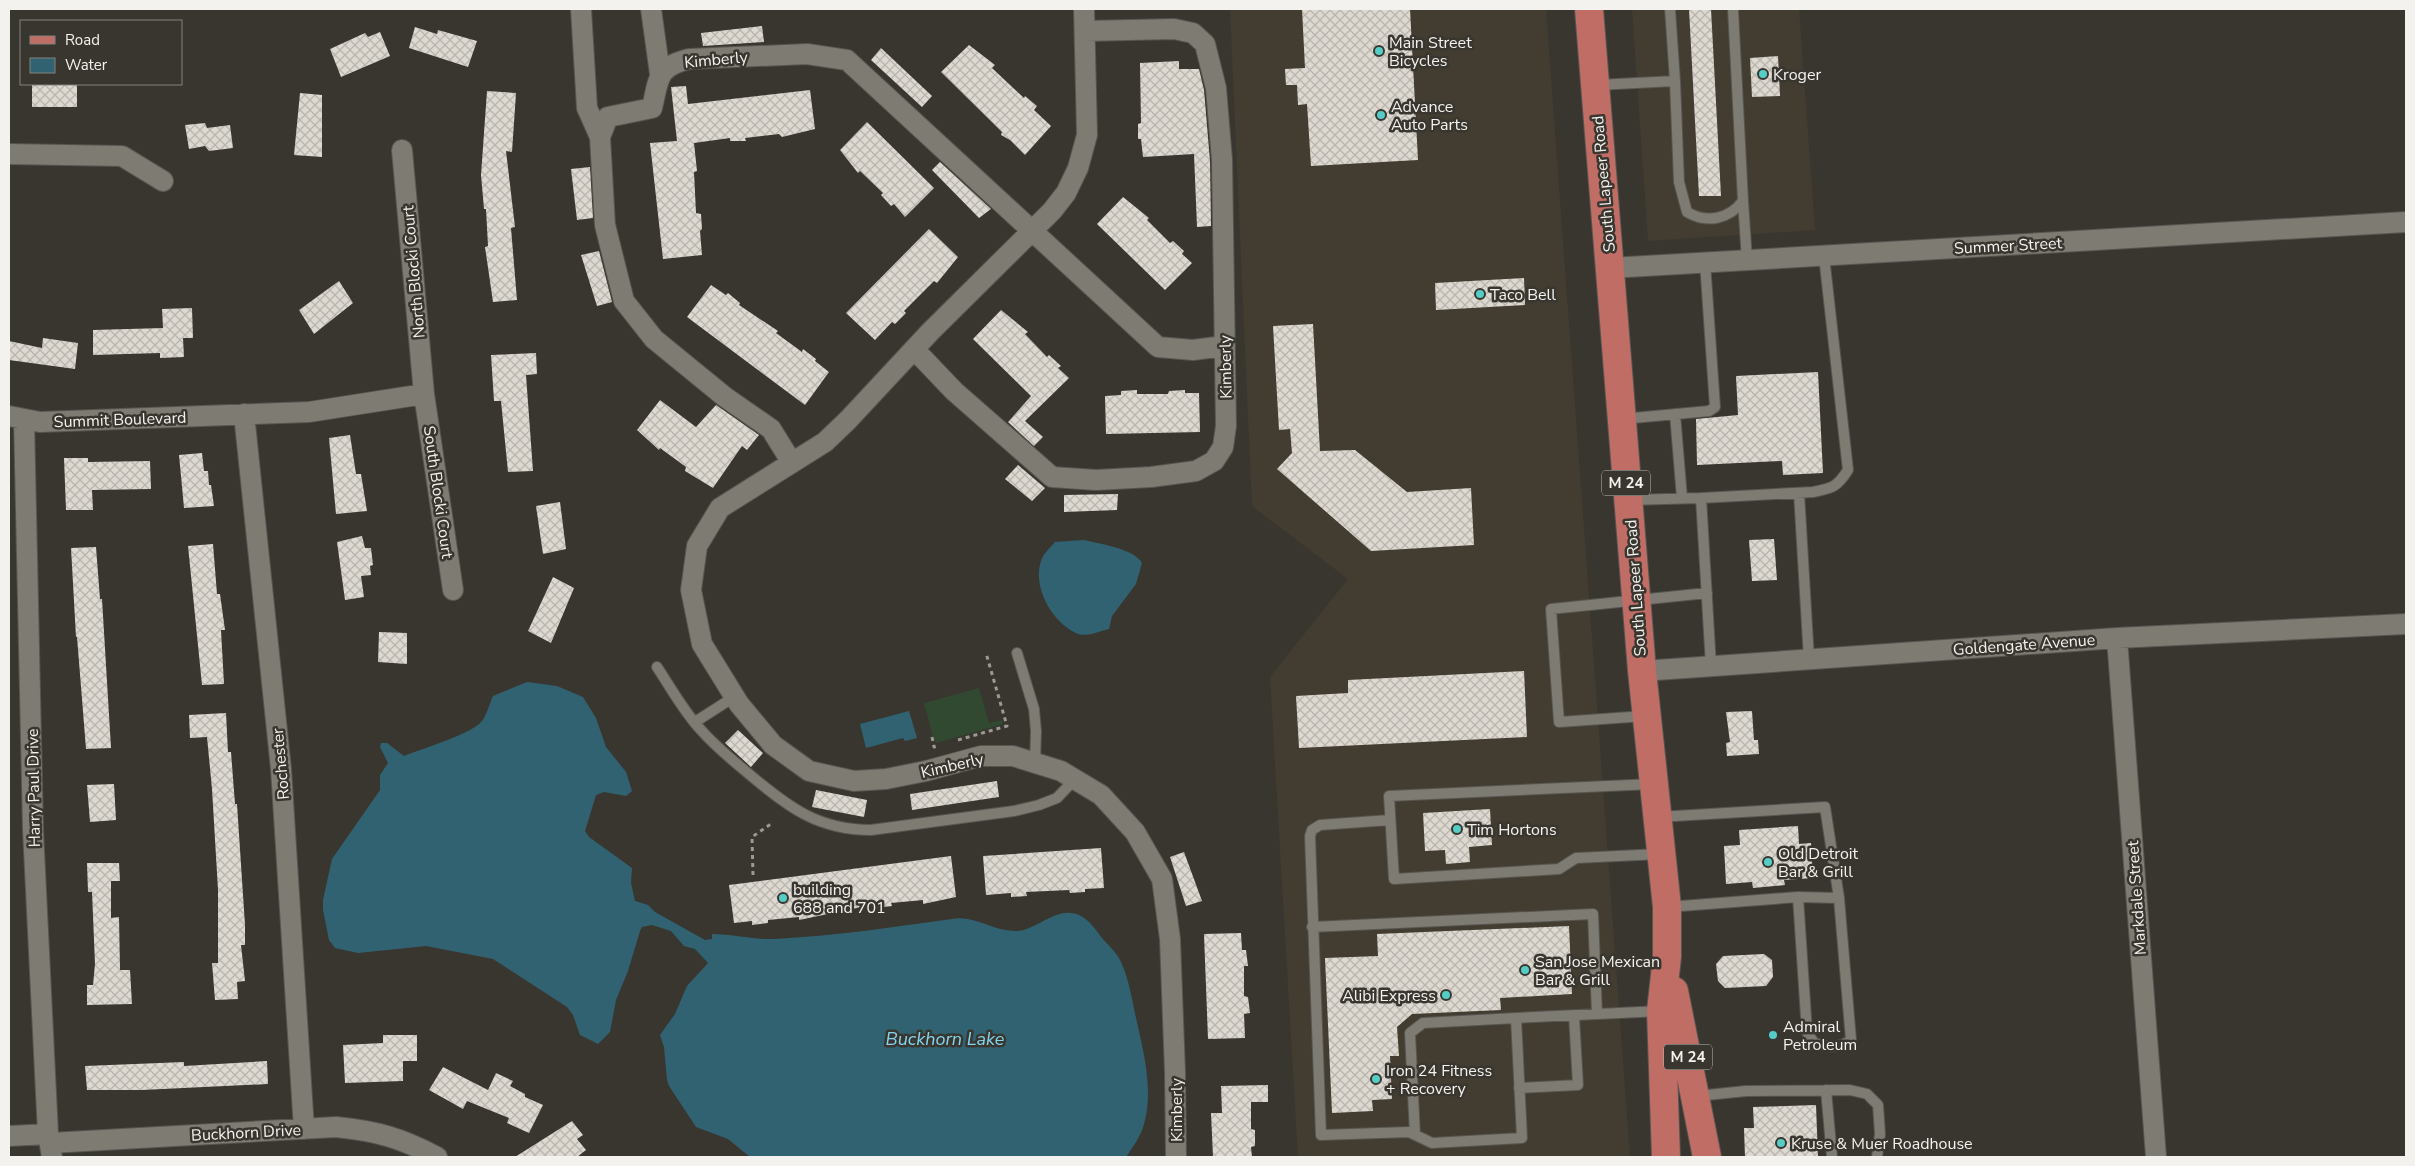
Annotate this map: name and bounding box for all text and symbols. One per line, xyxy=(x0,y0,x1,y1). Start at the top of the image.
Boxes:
legend xyxy=(20,20,182,85)
text: Road xyxy=(65,30,100,50)
place label: Main Street Bicycles xyxy=(1389,32,1472,72)
marker: Main Street Bicycles xyxy=(1373,45,1385,57)
street label: Kimberly xyxy=(683,46,750,74)
text: Water xyxy=(65,55,108,75)
place label: Kroger xyxy=(1773,64,1821,86)
marker: Kroger xyxy=(1757,68,1769,80)
place label: Advance Auto Parts xyxy=(1391,96,1468,136)
marker: Advance Auto Parts xyxy=(1375,109,1387,121)
street label: South Lapeer Road xyxy=(1587,115,1621,253)
street label: North Blocki Court xyxy=(397,204,431,339)
street label: Summer Street xyxy=(1953,232,2063,260)
place label: Taco Bell xyxy=(1490,284,1556,306)
marker: Taco Bell xyxy=(1474,288,1486,300)
street label: Kimberly xyxy=(1214,334,1238,399)
street label: Summit Boulevard xyxy=(53,407,187,433)
street label: South Blocki Court xyxy=(418,424,458,560)
road number: M 24 xyxy=(1602,470,1650,496)
street label: South Lapeer Road xyxy=(1620,519,1652,657)
street label: Goldengate Avenue xyxy=(1952,629,2096,661)
street label: Rochester xyxy=(267,727,295,801)
street label: Harry Paul Drive xyxy=(22,728,46,848)
street label: Kimberly xyxy=(919,748,987,784)
place label: Tim Hortons xyxy=(1467,819,1557,841)
marker: Tim Hortons xyxy=(1451,823,1463,835)
street label: Markdale Street xyxy=(2122,840,2152,956)
place label: Old Detroit Bar & Grill xyxy=(1778,843,1859,883)
marker: Old Detroit Bar & Grill xyxy=(1762,856,1774,868)
place label: building 688 and 701 xyxy=(793,879,886,919)
marker: building 688 and 701 xyxy=(777,892,789,904)
place label: San Jose Mexican Bar & Grill xyxy=(1535,951,1660,991)
marker: San Jose Mexican Bar & Grill xyxy=(1519,964,1531,976)
place label: Alibi Express xyxy=(1342,985,1436,1007)
marker: Alibi Express xyxy=(1440,989,1452,1001)
place label: Admiral Petroleum xyxy=(1783,1016,1857,1056)
water label: Buckhorn Lake xyxy=(886,1027,1005,1051)
marker: Admiral Petroleum xyxy=(1767,1029,1779,1041)
road number: M 24 xyxy=(1664,1044,1712,1070)
place label: Iron 24 Fitness + Recovery xyxy=(1386,1060,1492,1100)
marker: Iron 24 Fitness + Recovery xyxy=(1370,1073,1382,1085)
street label: Kimberly xyxy=(1166,1077,1188,1142)
street label: Buckhorn Drive xyxy=(191,1119,302,1147)
place label: Kruse & Muer Roadhouse xyxy=(1791,1133,1973,1155)
marker: Kruse & Muer Roadhouse xyxy=(1775,1137,1787,1149)

